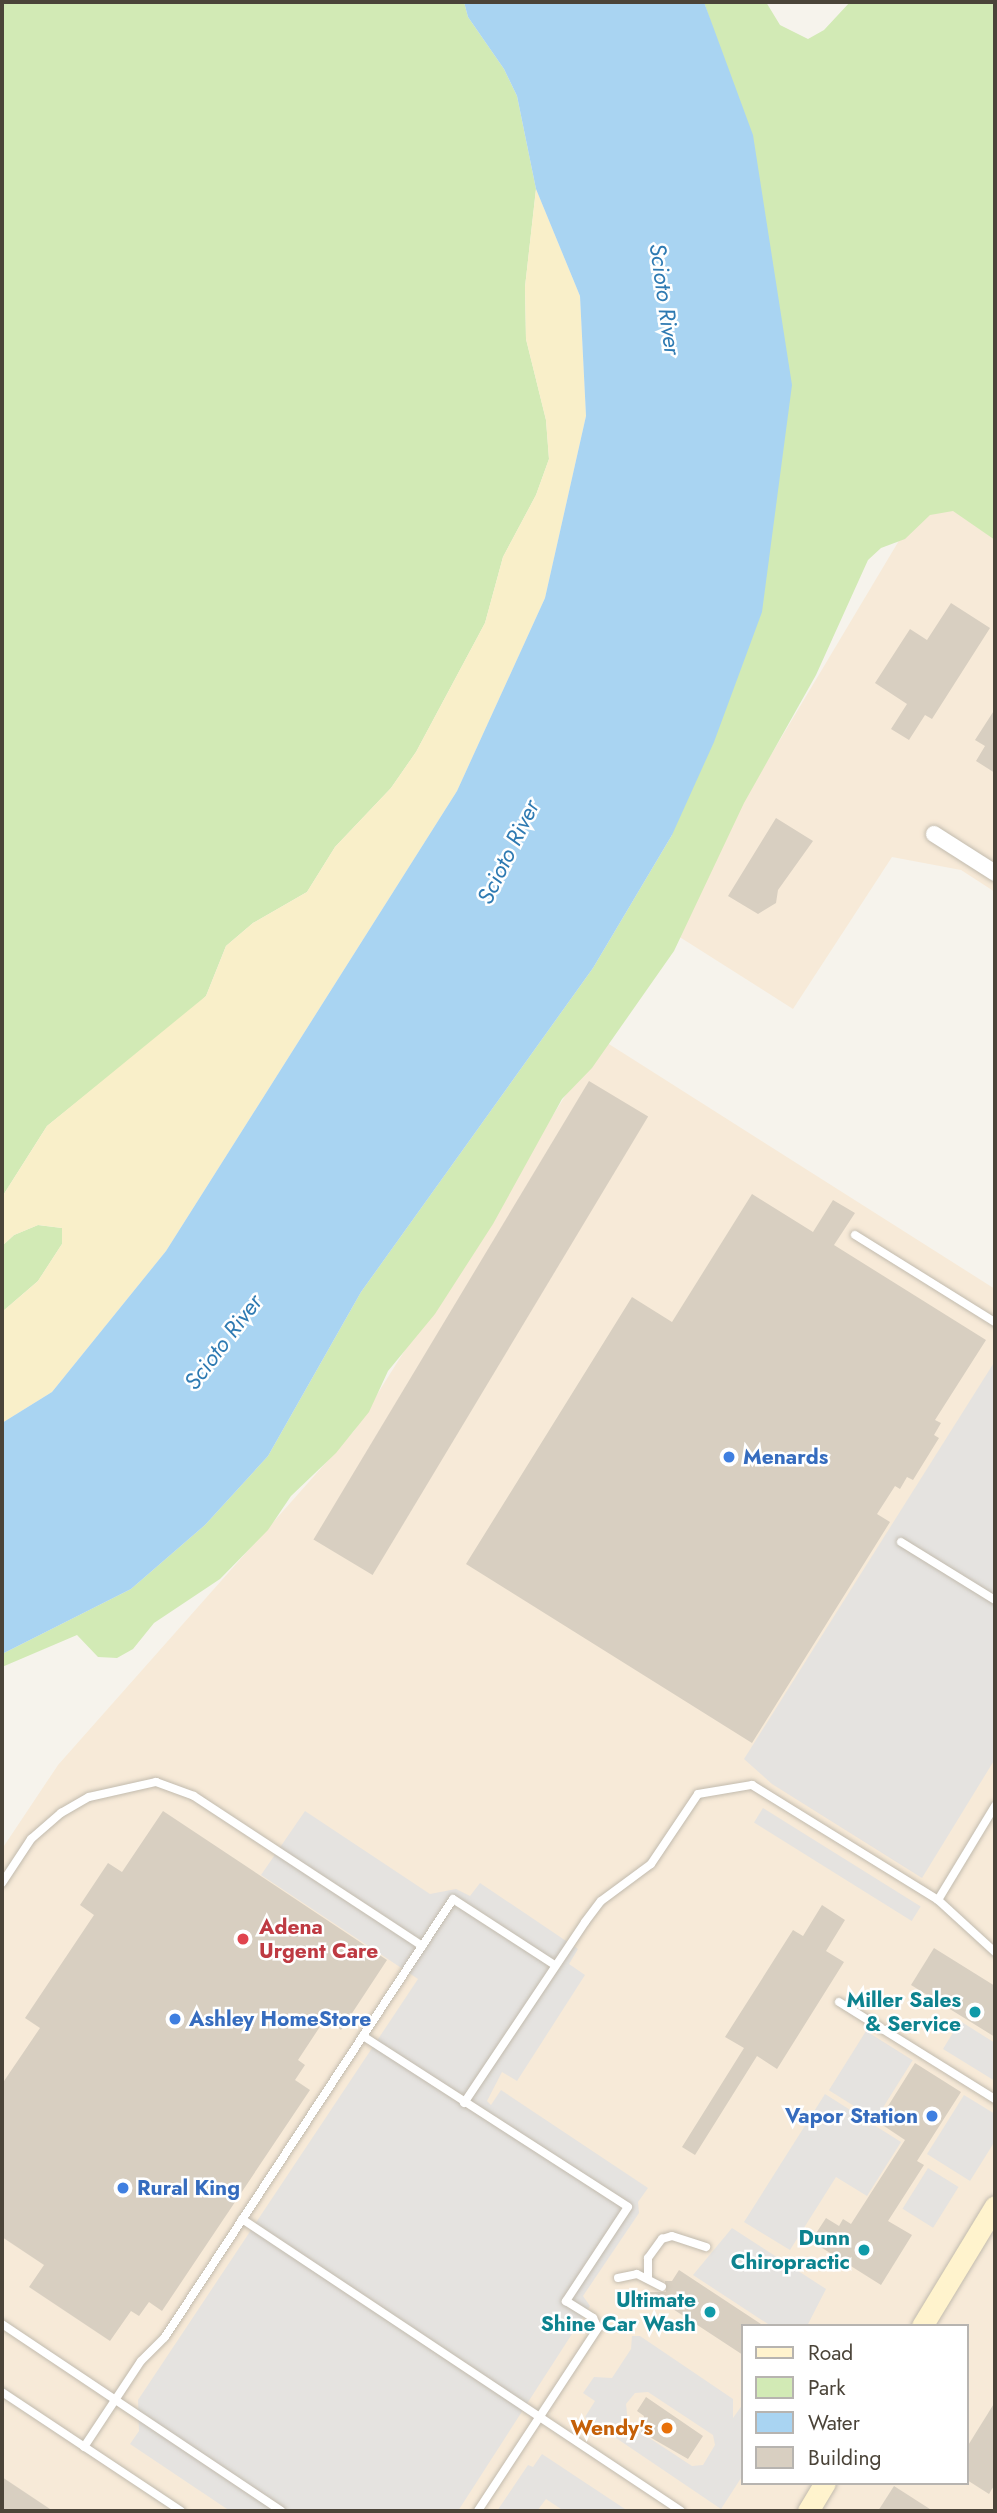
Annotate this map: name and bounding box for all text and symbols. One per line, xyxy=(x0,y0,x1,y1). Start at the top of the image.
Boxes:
water label: Scioto River xyxy=(644,241,686,357)
water label: Scioto River xyxy=(471,795,545,909)
water label: Scioto River xyxy=(178,1289,268,1395)
place label: Menards xyxy=(743,1444,828,1470)
marker: Menards xyxy=(721,1449,737,1465)
place label: Adena Urgent Care xyxy=(259,1914,378,1964)
marker: Adena Urgent Care xyxy=(233,1929,253,1949)
place label: Miller Sales & Service xyxy=(846,1987,961,2037)
marker: Miller Sales & Service xyxy=(967,2004,983,2020)
place label: Ashley HomeStore xyxy=(189,2006,371,2032)
marker: Ashley HomeStore xyxy=(167,2011,183,2027)
place label: Vapor Station xyxy=(785,2103,918,2129)
marker: Vapor Station xyxy=(924,2108,940,2124)
place label: Rural King xyxy=(137,2175,240,2201)
marker: Rural King xyxy=(115,2180,131,2196)
place label: Dunn Chiropractic xyxy=(731,2225,850,2275)
marker: Dunn Chiropractic xyxy=(856,2242,872,2258)
place label: Ultimate Shine Car Wash xyxy=(541,2287,696,2337)
marker: Ultimate Shine Car Wash xyxy=(702,2304,718,2320)
legend xyxy=(741,2324,969,2485)
text: Road xyxy=(808,2338,853,2368)
text: Park xyxy=(808,2373,845,2403)
text: Water xyxy=(808,2408,860,2438)
place label: Wendy's xyxy=(570,2415,653,2441)
marker: Wendy's xyxy=(659,2420,675,2436)
text: Building xyxy=(808,2443,881,2473)

